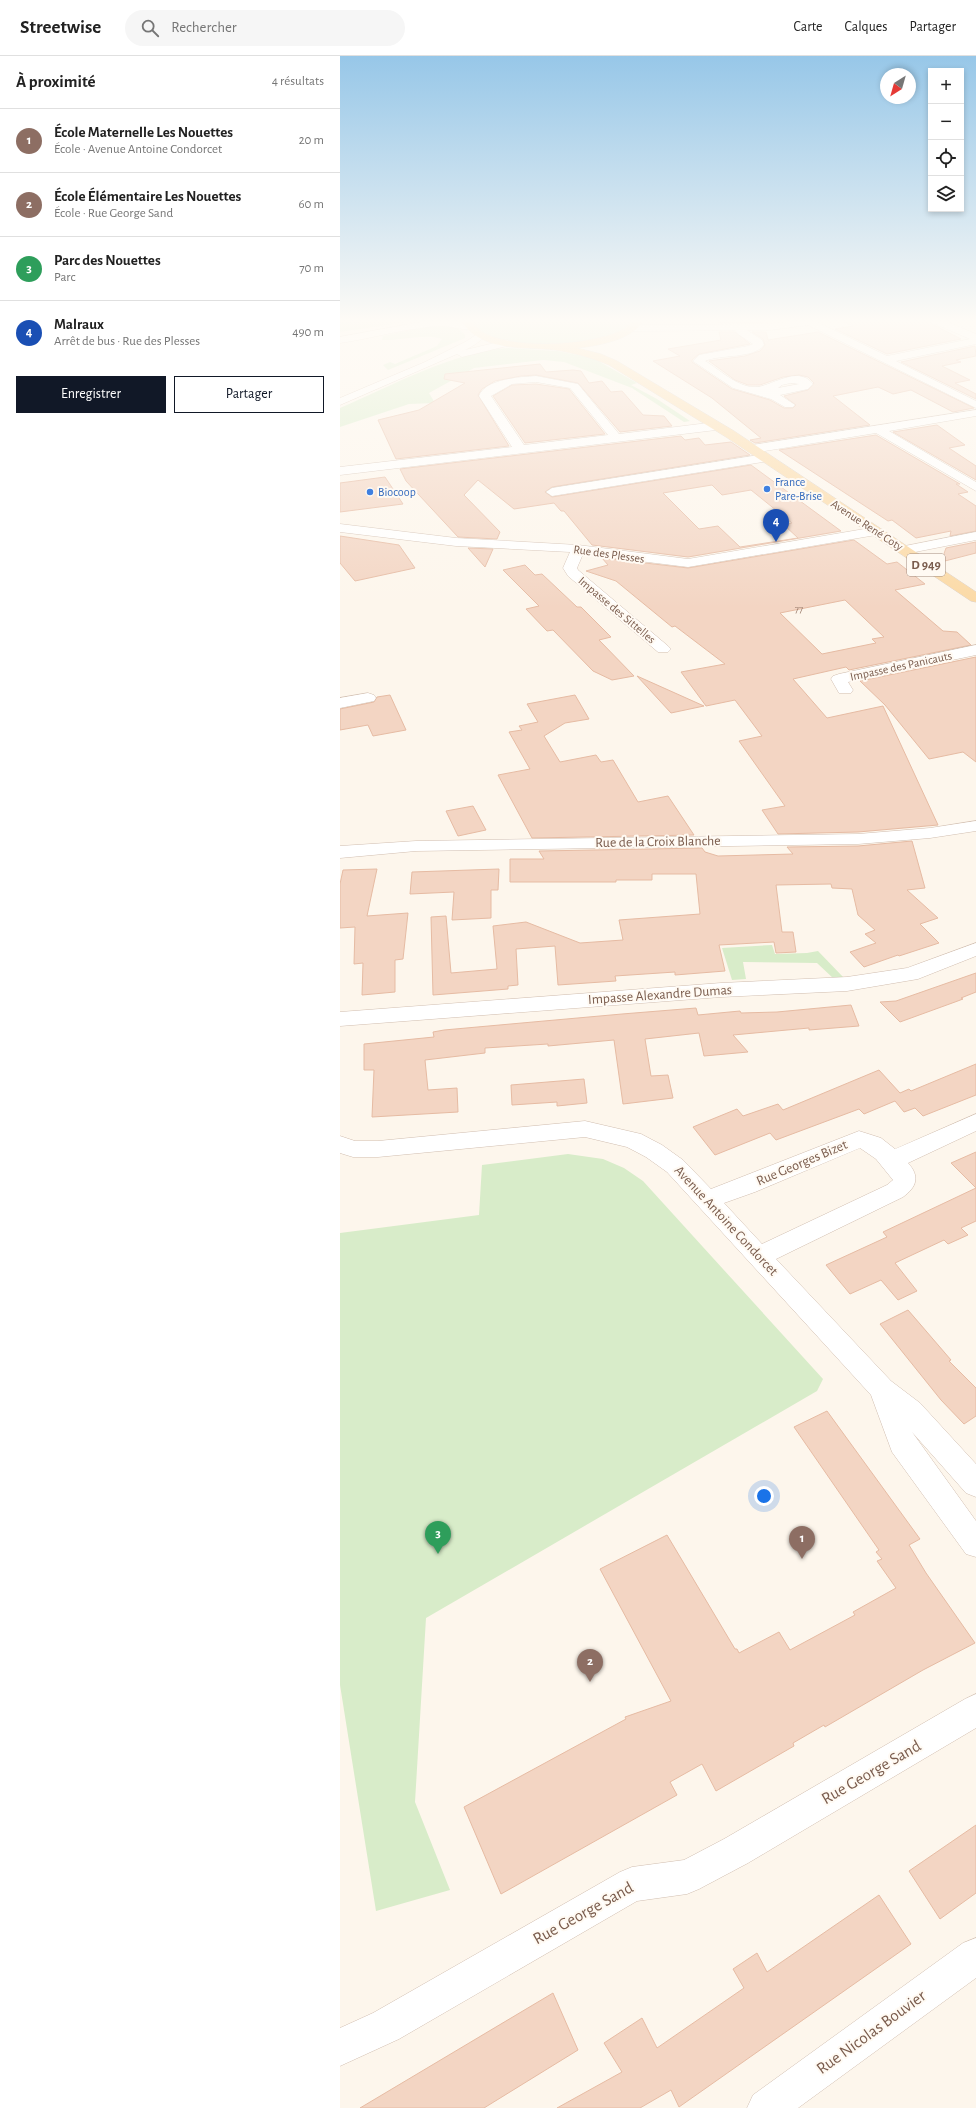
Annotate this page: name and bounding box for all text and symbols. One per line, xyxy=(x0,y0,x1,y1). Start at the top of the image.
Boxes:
search box xyxy=(125,10,405,46)
icon: search xyxy=(139,17,161,39)
text: Streetwise xyxy=(20,18,101,37)
text: Rechercher xyxy=(171,20,237,35)
text: Carte xyxy=(794,20,822,34)
text: Calques xyxy=(844,20,888,34)
text: Partager xyxy=(910,20,956,34)
north arrow xyxy=(880,68,916,104)
map controls xyxy=(928,68,964,212)
button: + xyxy=(928,68,964,104)
text: À proximité xyxy=(16,73,96,90)
text: 4 résultats xyxy=(272,75,324,88)
button: − xyxy=(928,104,964,140)
text: École Maternelle Les Nouettes xyxy=(54,125,233,140)
text: 1 xyxy=(27,134,31,147)
text: 20 m xyxy=(299,134,324,147)
button: locate xyxy=(928,140,964,176)
text: École · Avenue Antoine Condorcet xyxy=(54,143,222,156)
button: layers xyxy=(928,176,964,212)
text: École Élémentaire Les Nouettes xyxy=(54,189,241,204)
text: 2 xyxy=(26,198,32,211)
text: 60 m xyxy=(298,198,324,211)
text: École · Rue George Sand xyxy=(54,207,173,220)
text: Parc des Nouettes xyxy=(54,253,161,268)
text: 3 xyxy=(26,262,32,275)
text: 70 m xyxy=(299,262,324,275)
text: Parc xyxy=(54,271,76,284)
text: Malraux xyxy=(54,317,104,332)
text: 4 xyxy=(26,326,32,339)
text: 490 m xyxy=(292,326,324,339)
text: Arrêt de bus · Rue des Plesses xyxy=(54,335,200,348)
button: Enregistrer xyxy=(16,376,166,413)
button: Partager xyxy=(174,376,324,413)
place label: France Pare-Brise xyxy=(775,476,822,502)
marker: France Pare-Brise xyxy=(762,484,772,494)
place label: Biocoop xyxy=(378,486,416,498)
marker: Biocoop xyxy=(365,487,375,497)
street label: Avenue René Coty xyxy=(828,497,905,554)
pin: 4 xyxy=(763,509,789,542)
street label: Rue des Plesses xyxy=(573,543,645,565)
road number: D 949 xyxy=(907,554,945,576)
street label: Impasse des Sittelles xyxy=(576,574,658,646)
house number: 77 xyxy=(795,605,803,615)
street label: Impasse des Panicauts xyxy=(849,649,953,683)
street label: Rue de la Croix Blanche xyxy=(595,834,721,850)
street label: Impasse Alexandre Dumas xyxy=(588,983,732,1007)
street label: Rue Georges Bizet xyxy=(754,1137,850,1188)
street label: Avenue Antoine Condorcet xyxy=(672,1163,781,1279)
your location xyxy=(754,1486,774,1506)
pin: 3 xyxy=(425,1521,451,1554)
pin: 1 xyxy=(789,1526,815,1559)
pin: 2 xyxy=(577,1649,603,1682)
street label: Rue George Sand xyxy=(818,1737,924,1807)
street label: Rue George Sand xyxy=(530,1878,636,1947)
street label: Rue Nicolas Bouvier xyxy=(813,1986,929,2077)

